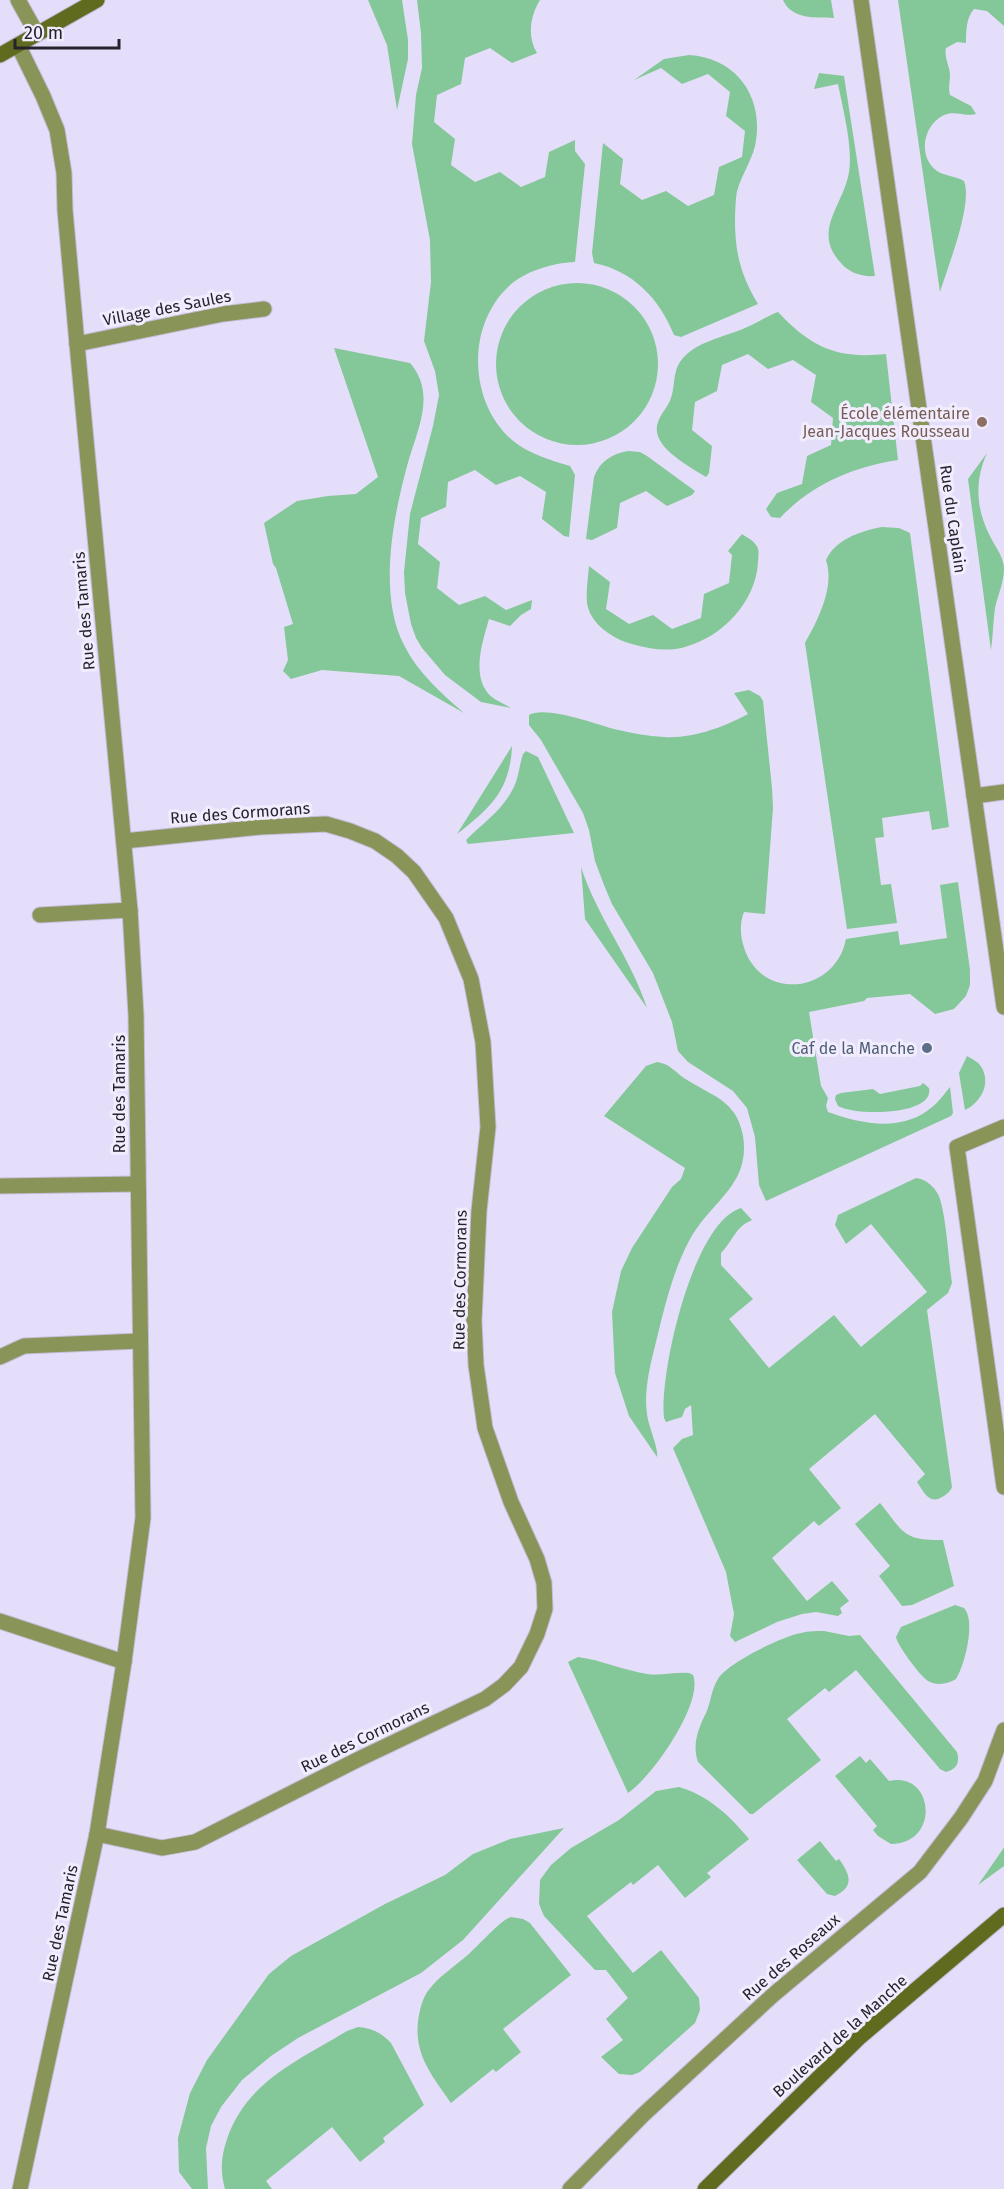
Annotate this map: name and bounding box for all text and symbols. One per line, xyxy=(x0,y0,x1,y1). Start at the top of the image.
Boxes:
scale bar xyxy=(15,12,118,50)
text: 20 m xyxy=(24,22,63,44)
street label: Village des Saules xyxy=(101,286,233,330)
place label: École élémentaire Jean-Jacques Rousseau xyxy=(802,403,970,441)
marker: École élémentaire Jean-Jacques Rousseau xyxy=(975,415,989,429)
street label: Rue du Caplain xyxy=(936,464,970,574)
street label: Rue des Tamaris xyxy=(69,551,99,671)
street label: Rue des Cormorans xyxy=(169,799,311,827)
street label: Rue des Tamaris xyxy=(110,1035,129,1153)
place label: Caf de la Manche xyxy=(792,1039,915,1058)
marker: Caf de la Manche xyxy=(920,1041,934,1055)
street label: Rue des Cormorans xyxy=(449,1210,471,1350)
street label: Rue des Cormorans xyxy=(298,1698,432,1776)
street label: Rue des Tamaris xyxy=(38,1863,82,1983)
street label: Rue des Roseaux xyxy=(739,1909,844,2004)
street label: Boulevard de la Manche xyxy=(769,1971,911,2101)

